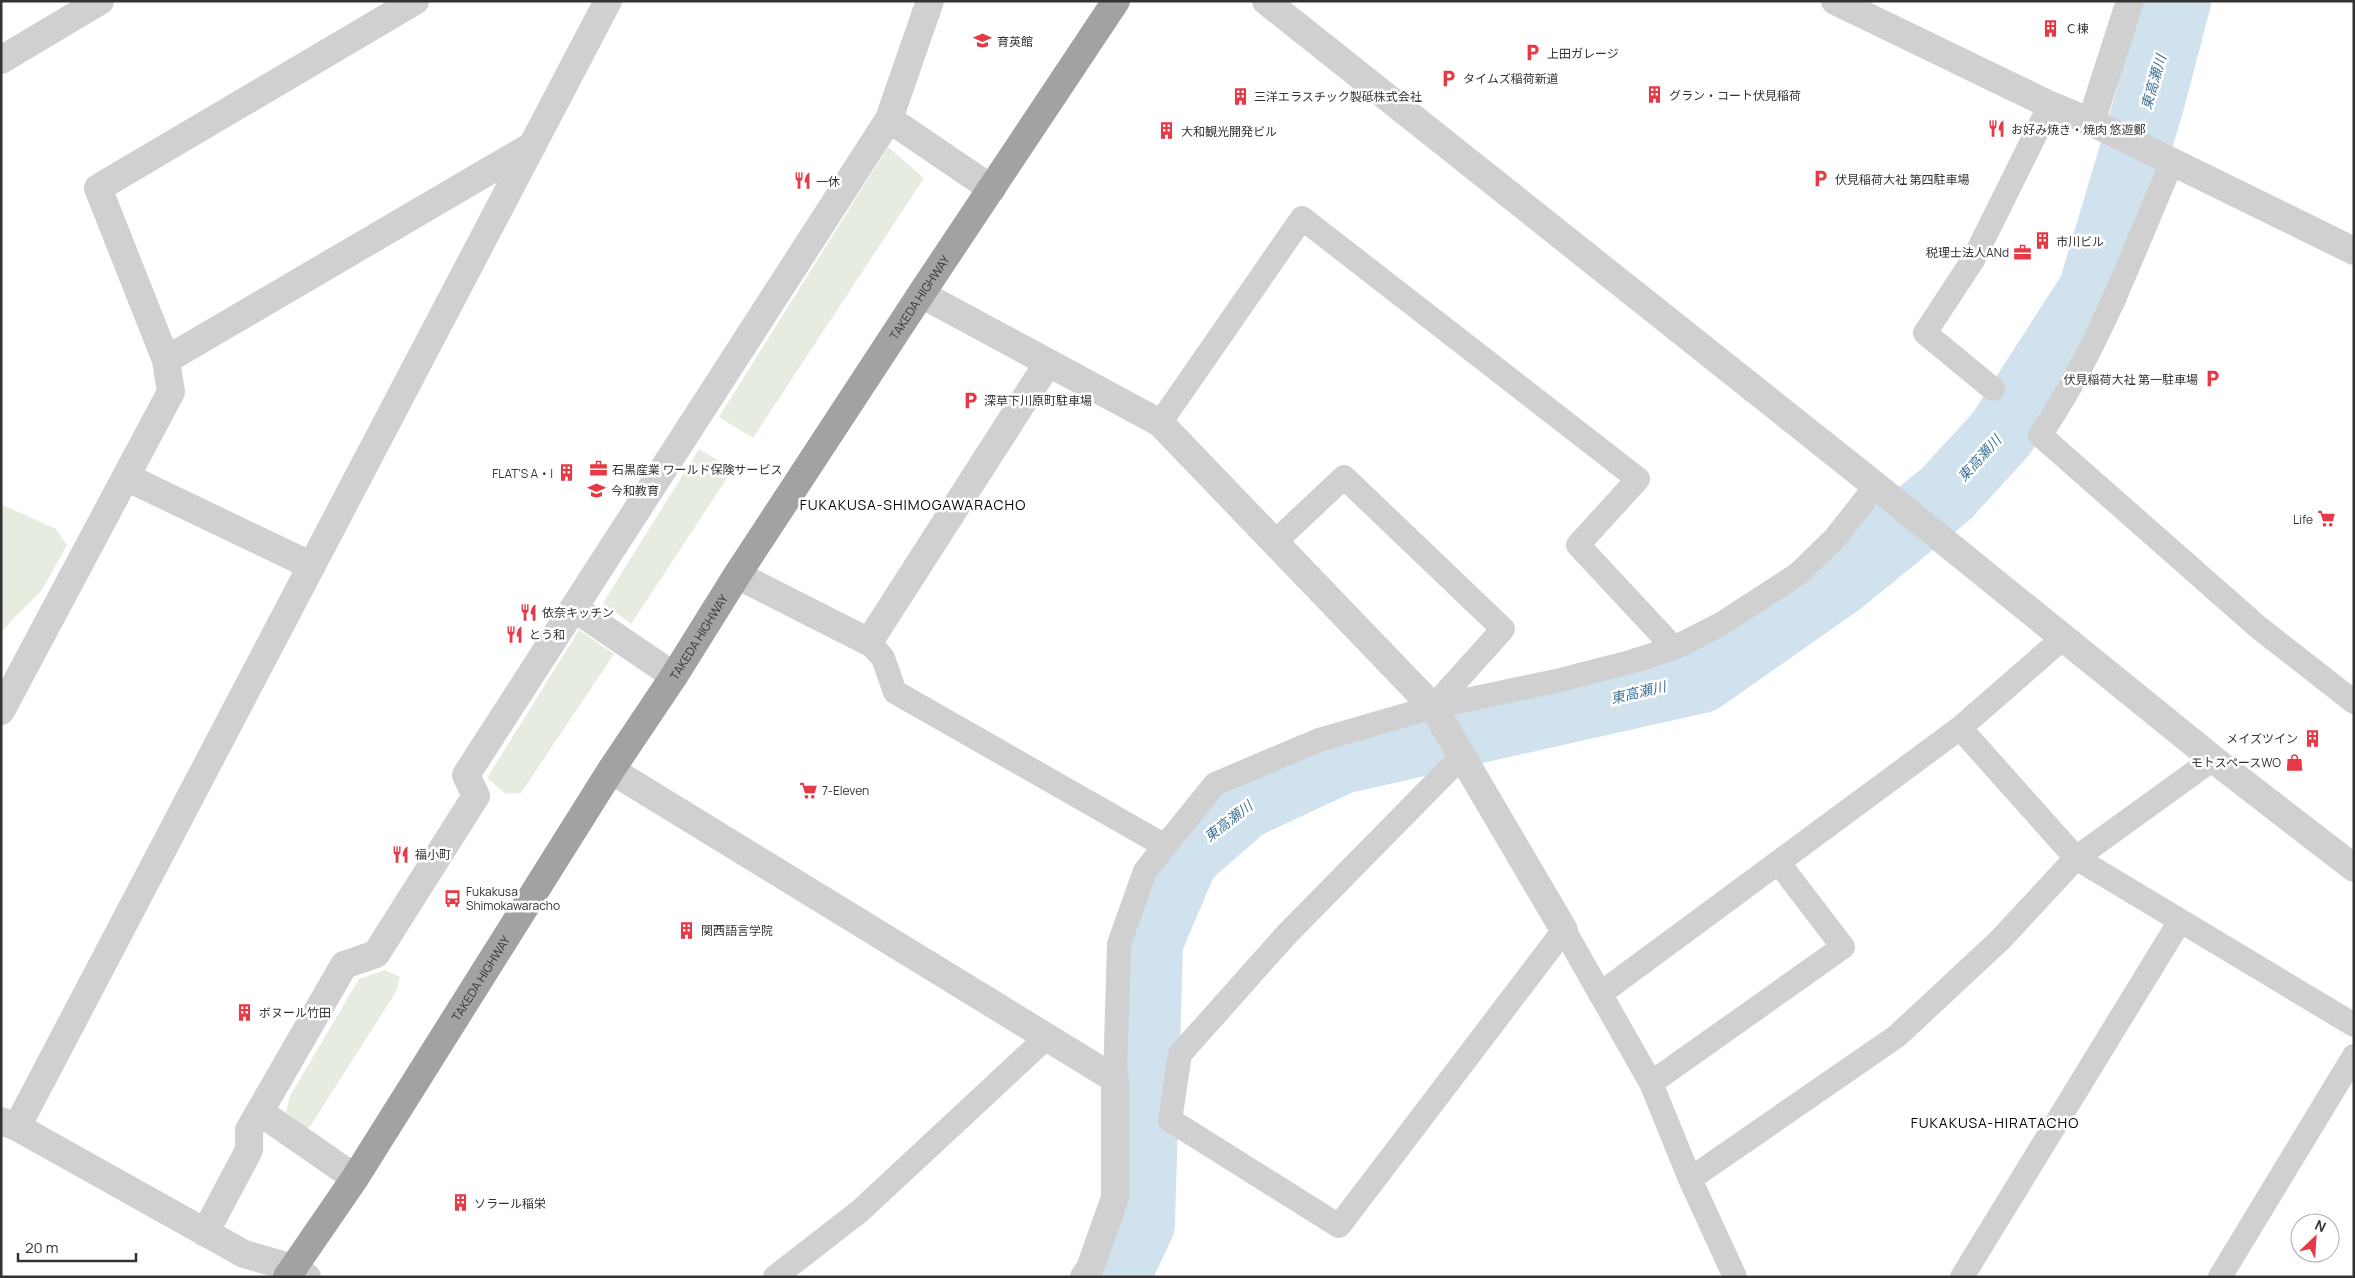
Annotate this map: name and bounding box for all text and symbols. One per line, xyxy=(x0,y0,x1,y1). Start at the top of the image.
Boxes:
building icon: Ｃ棟 xyxy=(2041,18,2061,38)
place label: Ｃ棟 xyxy=(2065,20,2089,37)
school or university icon: 育英館 xyxy=(973,31,993,51)
place label: 育英館 xyxy=(997,33,1033,50)
parking icon: 上田ガレージ xyxy=(1523,43,1543,63)
place label: 上田ガレージ xyxy=(1547,45,1619,62)
water label: 東高瀬川 xyxy=(2136,51,2170,112)
parking icon: タイムズ稲荷新道 xyxy=(1439,68,1459,88)
place label: タイムズ稲荷新道 xyxy=(1463,70,1559,87)
building icon: グラン・コート伏見稲荷 xyxy=(1645,85,1665,105)
building icon: 三洋エラスチック製砥株式会社 xyxy=(1230,86,1250,106)
place label: グラン・コート伏見稲荷 xyxy=(1669,87,1801,104)
place label: 三洋エラスチック製砥株式会社 xyxy=(1254,88,1422,105)
restaurant icon: お好み焼き・焼肉 悠遊鄭 xyxy=(1987,119,2007,139)
building icon: 大和観光開発ビル xyxy=(1157,121,1177,141)
place label: お好み焼き・焼肉 悠遊鄭 xyxy=(2011,121,2145,138)
place label: 大和観光開発ビル xyxy=(1181,123,1277,140)
parking icon: 伏見稲荷大社 第四駐車場 xyxy=(1811,169,1831,189)
restaurant icon: 一休 xyxy=(792,171,812,191)
place label: 伏見稲荷大社 第四駐車場 xyxy=(1835,171,1969,188)
place label: 一休 xyxy=(816,173,840,190)
building icon: 市川ビル xyxy=(2032,231,2052,251)
place label: 市川ビル xyxy=(2056,233,2104,250)
office icon: 税理士法人ANd xyxy=(2013,242,2033,262)
place label: 税理士法人ANd xyxy=(1926,244,2009,261)
street label: TAKEDA HIGHWAY xyxy=(885,251,953,343)
parking icon: 伏見稲荷大社 第一駐車場 xyxy=(2202,369,2222,389)
place label: 伏見稲荷大社 第一駐車場 xyxy=(2064,371,2198,388)
parking icon: 深草下川原町駐車場 xyxy=(960,390,980,410)
place label: 深草下川原町駐車場 xyxy=(984,392,1092,409)
water label: 東高瀬川 xyxy=(1953,429,2006,485)
office icon: 石黒産業 ワールド保険サービス xyxy=(588,459,608,479)
place label: 石黒産業 ワールド保険サービス xyxy=(612,461,782,478)
building icon: FLAT'S A・I xyxy=(557,463,577,483)
place label: FLAT'S A・I xyxy=(492,465,553,482)
school or university icon: 今和教育 xyxy=(587,480,607,500)
place label: 今和教育 xyxy=(611,482,659,499)
district label: FUKAKUSA-SHIMOGAWARACHO xyxy=(800,495,1026,514)
supermarket icon: Life xyxy=(2317,509,2337,529)
place label: Life xyxy=(2293,511,2313,528)
street label: TAKEDA HIGHWAY xyxy=(665,591,732,683)
restaurant icon: 依奈キッチン xyxy=(518,602,538,622)
place label: 依奈キッチン xyxy=(542,604,614,621)
restaurant icon: とう和 xyxy=(505,624,525,644)
place label: とう和 xyxy=(529,626,565,643)
water label: 東高瀬川 xyxy=(1609,676,1669,708)
building icon: メイズツイン xyxy=(2302,728,2322,748)
place label: メイズツイン xyxy=(2226,730,2298,747)
shop icon: モトスペースWO xyxy=(2285,752,2305,772)
place label: モトスペースWO xyxy=(2191,754,2281,771)
supermarket icon: 7-Eleven xyxy=(798,780,818,800)
place label: 7-Eleven xyxy=(822,782,869,799)
water label: 東高瀬川 xyxy=(1200,795,1257,846)
restaurant icon: 福小町 xyxy=(391,844,411,864)
place label: 福小町 xyxy=(415,846,451,863)
place label: Fukakusa Shimokawaracho xyxy=(466,883,560,914)
bus stop icon: Fukakusa Shimokawaracho xyxy=(442,888,462,908)
building icon: 関西語言学院 xyxy=(677,920,697,940)
place label: 関西語言学院 xyxy=(701,922,773,939)
street label: TAKEDA HIGHWAY xyxy=(447,932,514,1024)
building icon: ボヌール竹田 xyxy=(235,1002,255,1022)
place label: ボヌール竹田 xyxy=(259,1004,331,1021)
district label: FUKAKUSA-HIRATACHO xyxy=(1911,1113,2079,1132)
building icon: ソラール稲栄 xyxy=(450,1193,470,1213)
place label: ソラール稲栄 xyxy=(474,1195,546,1212)
north arrow xyxy=(2290,1213,2340,1263)
text: N xyxy=(2312,1215,2329,1237)
scale bar xyxy=(18,1230,135,1262)
text: 20 m xyxy=(25,1237,58,1258)

